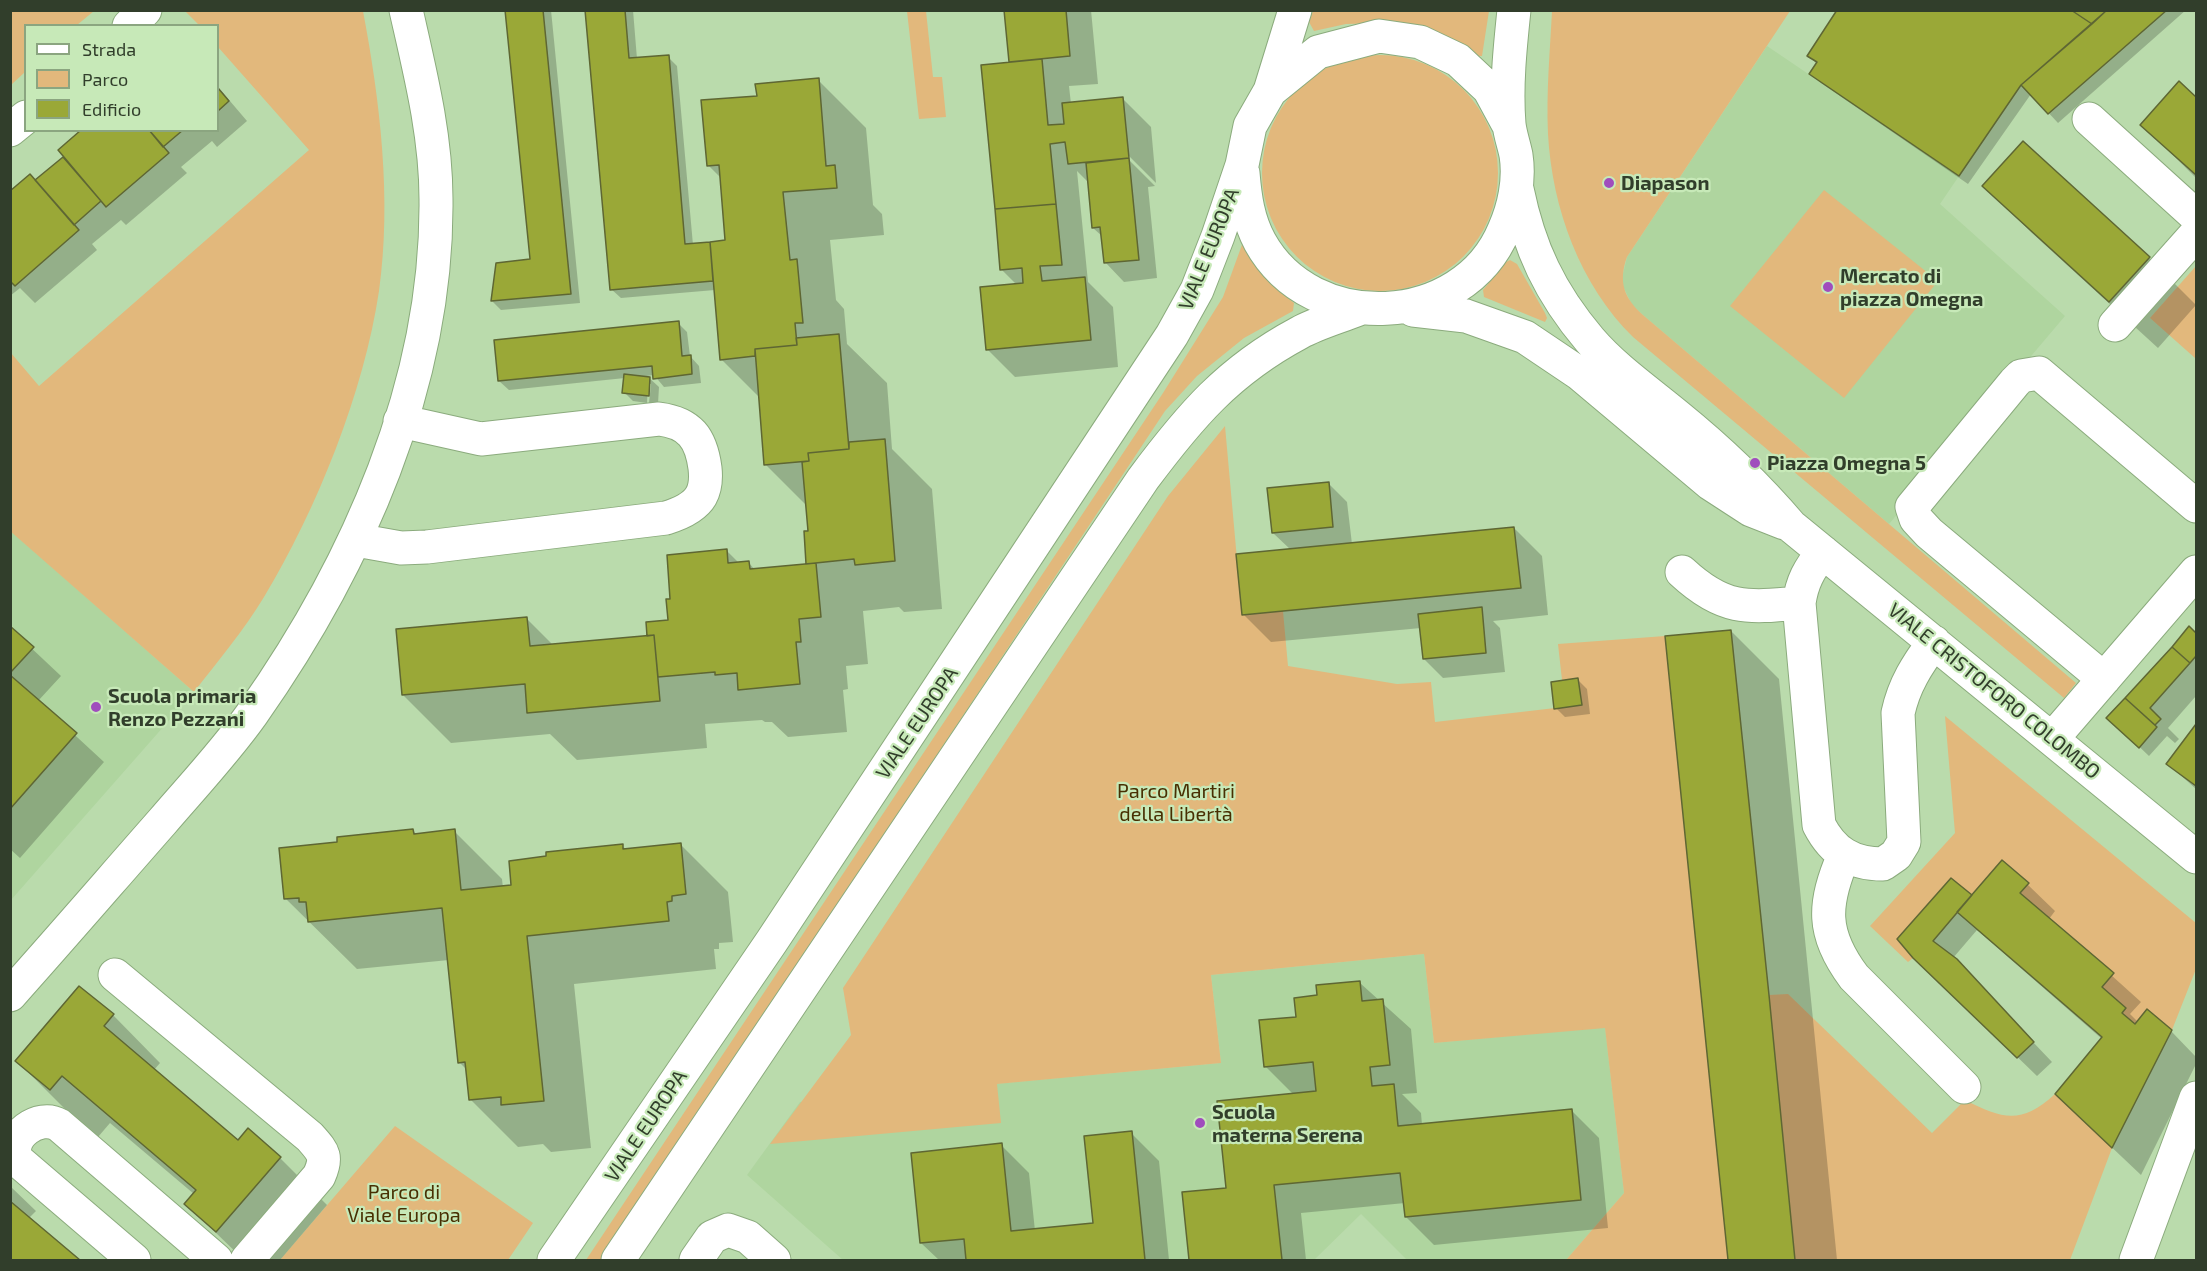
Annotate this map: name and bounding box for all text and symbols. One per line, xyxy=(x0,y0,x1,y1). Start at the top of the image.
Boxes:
legend xyxy=(24,24,219,132)
text: Strada xyxy=(82,38,136,60)
text: Parco xyxy=(82,68,128,90)
text: Edificio xyxy=(82,98,141,120)
place label: Diapason xyxy=(1621,171,1709,195)
marker: Diapason xyxy=(1602,176,1616,190)
street label: VIALE EUROPA xyxy=(1174,184,1244,314)
place label: Mercato di piazza Omegna xyxy=(1840,264,1983,311)
marker: Mercato di piazza Omegna xyxy=(1821,280,1835,294)
place label: Piazza Omegna 5 xyxy=(1767,451,1926,475)
marker: Piazza Omegna 5 xyxy=(1748,456,1762,470)
street label: VIALE CRISTOFORO COLOMBO xyxy=(1883,598,2105,784)
street label: VIALE EUROPA xyxy=(871,663,963,783)
place label: Scuola primaria Renzo Pezzani xyxy=(108,684,256,731)
marker: Scuola primaria Renzo Pezzani xyxy=(89,700,103,714)
park label: Parco Martiri della Libertà xyxy=(1117,779,1235,826)
street label: VIALE EUROPA xyxy=(600,1066,692,1186)
place label: Scuola materna Serena xyxy=(1212,1100,1363,1147)
marker: Scuola materna Serena xyxy=(1193,1116,1207,1130)
park label: Parco di Viale Europa xyxy=(347,1180,461,1227)

